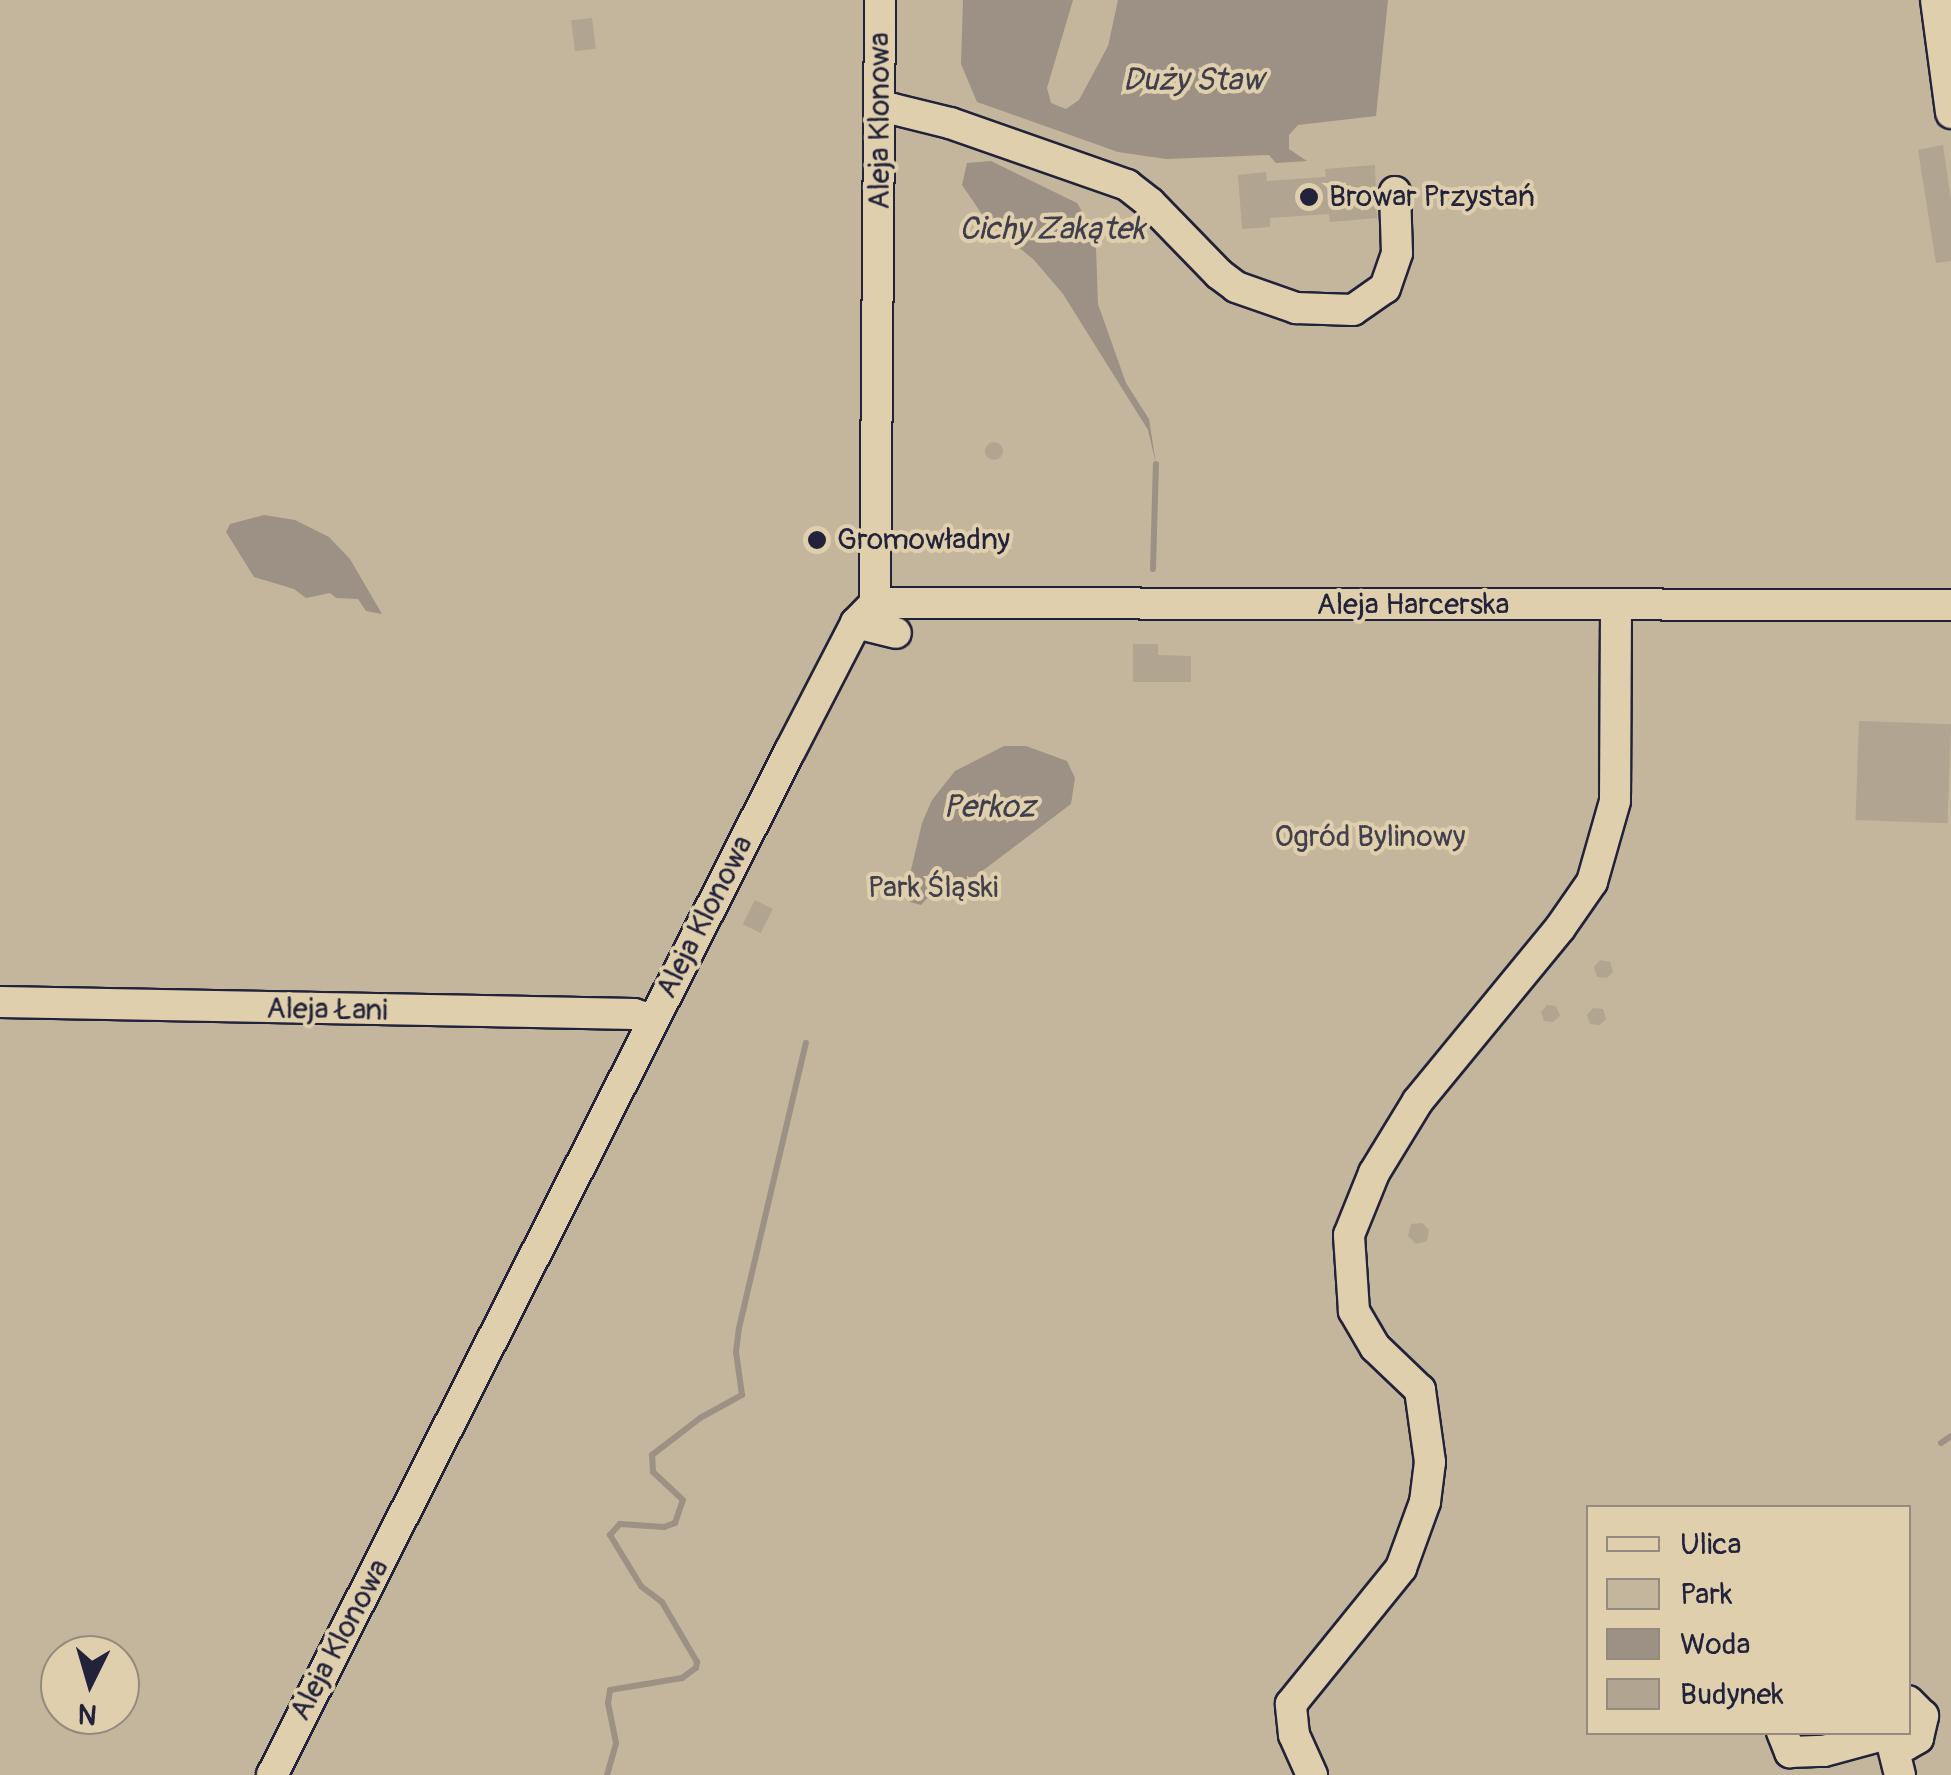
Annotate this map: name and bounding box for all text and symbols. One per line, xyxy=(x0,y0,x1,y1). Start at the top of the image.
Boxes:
street label: Aleja Klonowa xyxy=(862,32,898,210)
water label: Duży Staw xyxy=(1123,61,1263,99)
place label: Browar Przystań xyxy=(1329,179,1535,215)
marker: Browar Przystań xyxy=(1298,186,1320,208)
water label: Cichy Zakątek xyxy=(959,210,1145,248)
place label: Gromowładny xyxy=(837,522,1010,558)
marker: Gromowładny xyxy=(806,529,828,551)
street label: Aleja Harcerska xyxy=(1316,587,1510,623)
water label: Perkoz xyxy=(943,788,1035,826)
park label: Ogród Bylinowy xyxy=(1275,819,1465,855)
street label: Aleja Klonowa xyxy=(649,830,761,1004)
park label: Park Śląski xyxy=(868,870,998,906)
street label: Aleja Łani xyxy=(266,991,388,1029)
legend xyxy=(1586,1505,1911,1735)
text: Ulica xyxy=(1680,1526,1742,1563)
street label: Aleja Klonowa xyxy=(282,1553,398,1727)
text: Park xyxy=(1680,1576,1733,1613)
text: Woda xyxy=(1680,1626,1750,1663)
north arrow xyxy=(40,1635,140,1735)
text: Budynek xyxy=(1680,1676,1784,1713)
text: N xyxy=(77,1695,98,1732)

